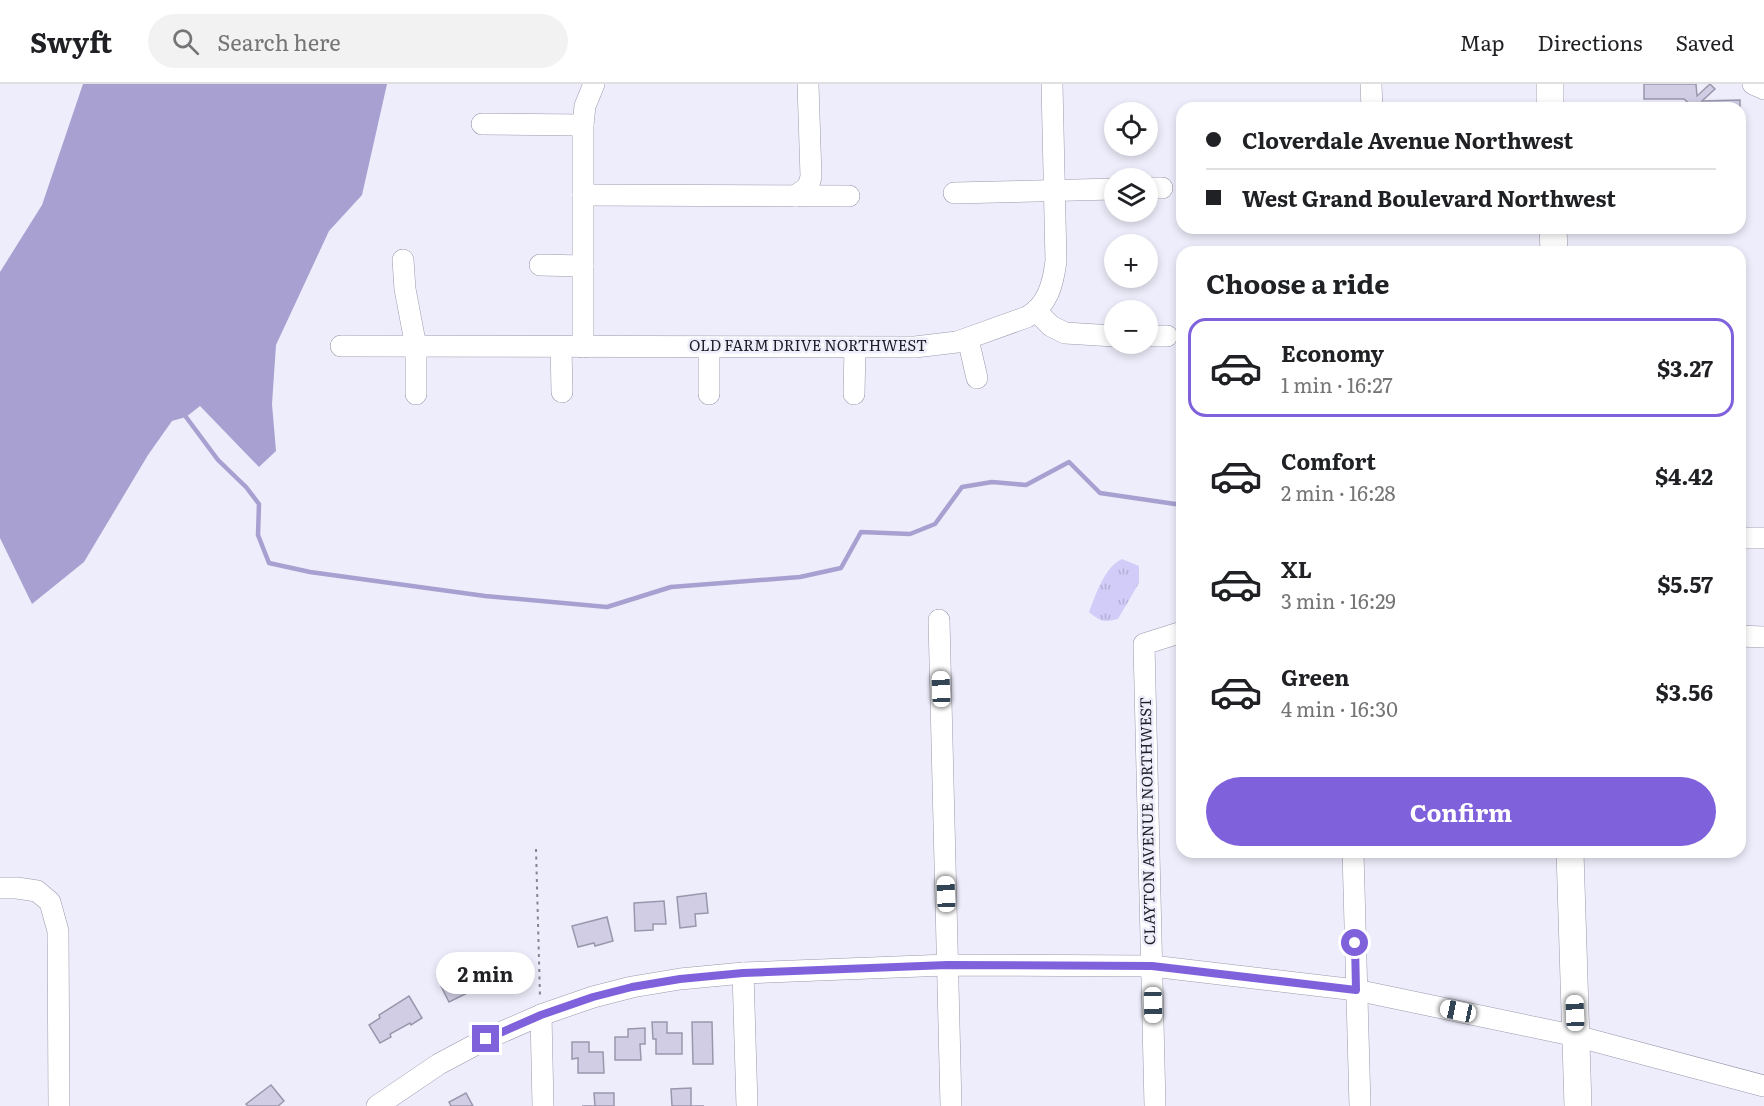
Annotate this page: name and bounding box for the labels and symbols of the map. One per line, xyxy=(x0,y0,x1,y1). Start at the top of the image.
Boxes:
street label: OLD FARM DRIVE NORTHWEST xyxy=(689,333,927,356)
car xyxy=(931,671,951,707)
street label: CLAYTON AVENUE NORTHWEST xyxy=(1133,697,1160,945)
car xyxy=(936,876,956,912)
route start xyxy=(1341,929,1368,956)
callout: 2 min xyxy=(436,952,536,994)
car xyxy=(1144,987,1162,1023)
car xyxy=(1565,995,1585,1031)
car xyxy=(1439,998,1477,1024)
route end xyxy=(472,1025,499,1052)

